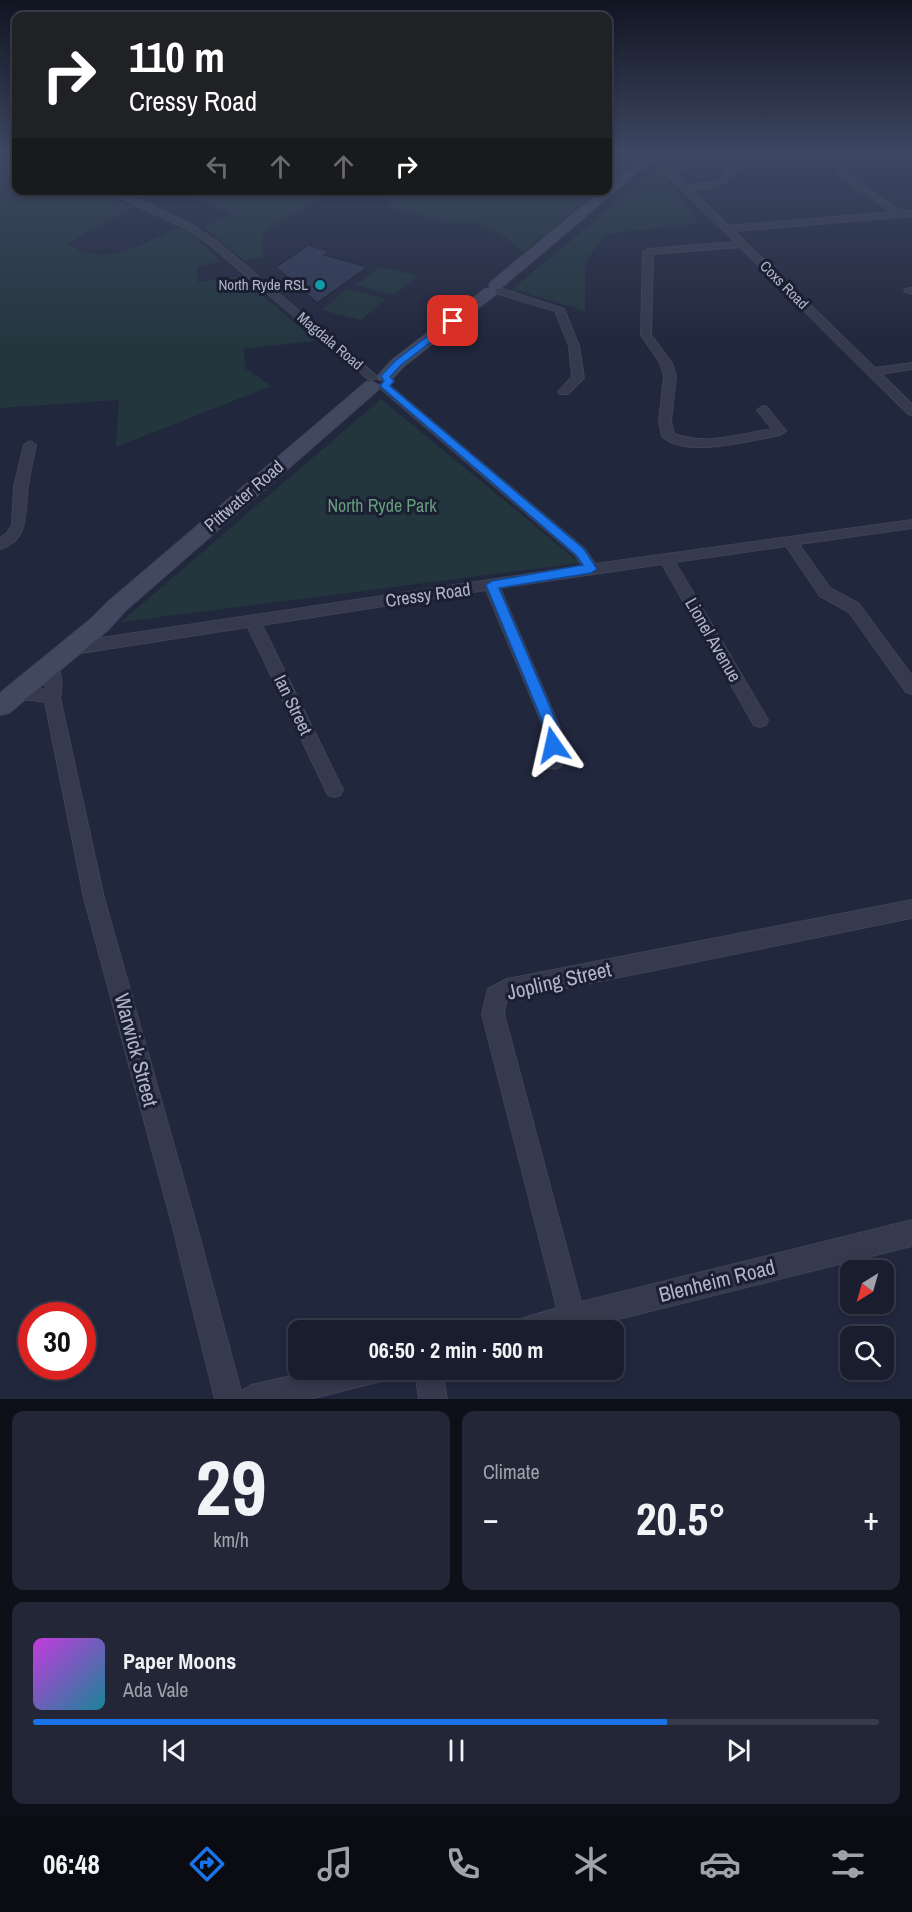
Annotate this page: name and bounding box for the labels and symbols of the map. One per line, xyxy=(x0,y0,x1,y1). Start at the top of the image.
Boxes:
street label: Coxs Road xyxy=(755,256,813,314)
place label: North Ryde RSL xyxy=(218,274,308,295)
marker: North Ryde RSL xyxy=(313,278,327,292)
pin xyxy=(427,295,478,346)
street label: Magdala Road xyxy=(293,307,368,374)
street label: Pittwater Road xyxy=(199,454,289,537)
park label: North Ryde Park xyxy=(327,493,437,518)
street label: Cressy Road xyxy=(384,576,472,613)
street label: Lionel Avenue xyxy=(679,593,748,686)
street label: Ian Street xyxy=(268,671,319,739)
position arrow xyxy=(521,713,585,777)
street label: Jopling Street xyxy=(504,954,614,1007)
street label: Warwick Street xyxy=(107,990,166,1110)
street label: Blenheim Road xyxy=(656,1252,778,1309)
north arrow xyxy=(840,1260,894,1314)
speed limit sign: 30 xyxy=(18,1302,96,1380)

